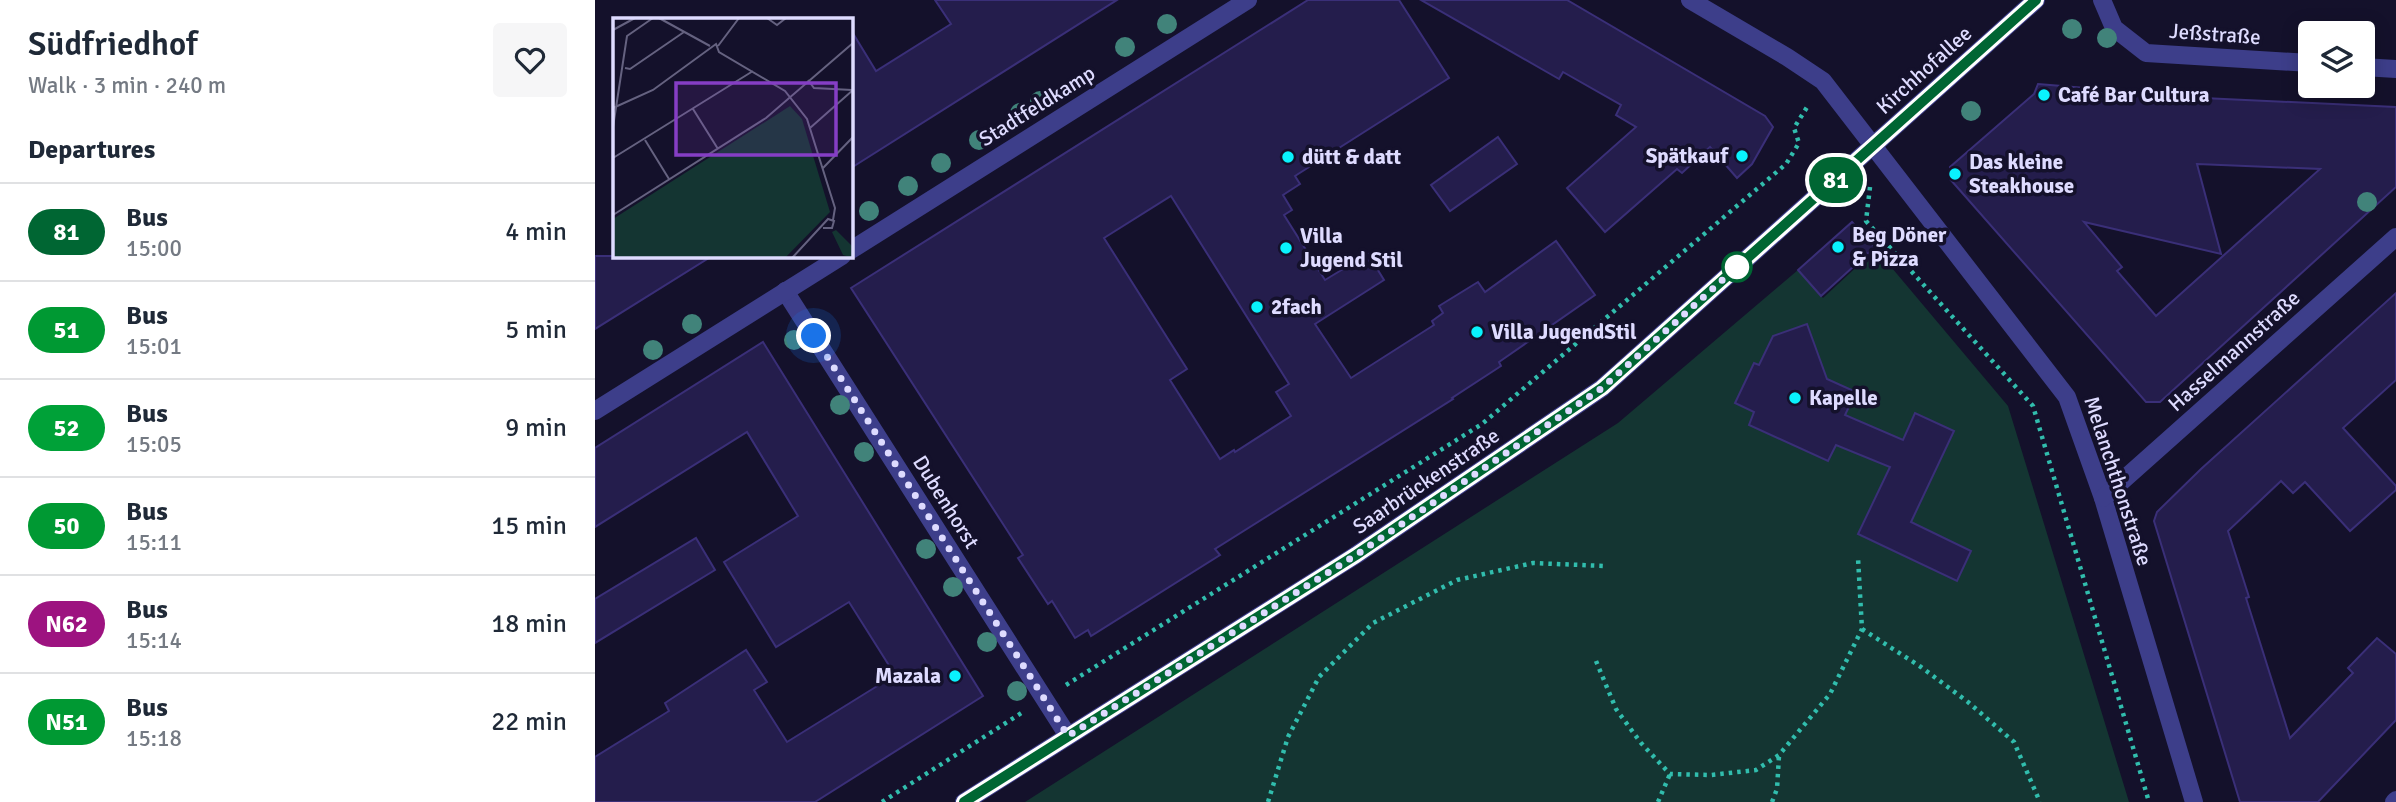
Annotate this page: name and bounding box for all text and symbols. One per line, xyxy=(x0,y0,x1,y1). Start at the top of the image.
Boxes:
inset map xyxy=(613,18,852,257)
street label: Jeßstraße xyxy=(2168,18,2262,50)
street label: Kirchhofallee xyxy=(1871,20,1977,120)
map controls xyxy=(2298,21,2375,98)
button: layers xyxy=(2298,21,2375,98)
button: heart xyxy=(493,23,567,97)
text: Südfriedhof xyxy=(28,24,198,65)
street label: Stadtfeldkamp xyxy=(974,60,1100,152)
text: Walk · 3 min · 240 m xyxy=(28,71,226,100)
place label: Café Bar Cultura xyxy=(2058,82,2210,108)
marker: Café Bar Cultura xyxy=(2036,87,2052,103)
text: Departures xyxy=(28,134,155,166)
place label: Spätkauf xyxy=(1646,143,1729,169)
place label: dütt & datt xyxy=(1302,144,1401,170)
marker: Spätkauf xyxy=(1734,148,1750,164)
marker: dütt & datt xyxy=(1280,149,1296,165)
place label: Das kleine Steakhouse xyxy=(1969,149,2074,199)
line badge: 81 xyxy=(1805,157,1867,203)
text: 81 xyxy=(1823,165,1849,195)
marker: Das kleine Steakhouse xyxy=(1947,166,1963,182)
text: Bus xyxy=(126,202,168,234)
text: 4 min xyxy=(505,216,567,248)
text: 81 xyxy=(54,217,79,247)
place label: Beg Döner & Pizza xyxy=(1852,222,1947,272)
place label: Villa Jugend Stil xyxy=(1300,223,1403,273)
text: 15:00 xyxy=(126,234,182,263)
marker: Beg Döner & Pizza xyxy=(1830,239,1846,255)
marker: Villa Jugend Stil xyxy=(1278,240,1294,256)
unlabelled marker xyxy=(1722,252,1752,282)
street label: Hasselmannstraße xyxy=(2163,285,2305,417)
place label: 2fach xyxy=(1271,294,1322,320)
marker: 2fach xyxy=(1249,299,1265,315)
text: Bus xyxy=(126,300,168,332)
text: 5 min xyxy=(505,314,567,346)
text: 51 xyxy=(54,315,79,345)
your location xyxy=(796,318,831,353)
place label: Villa JugendStil xyxy=(1491,319,1637,345)
marker: Villa JugendStil xyxy=(1469,324,1485,340)
text: 15:01 xyxy=(126,332,182,361)
place label: Kapelle xyxy=(1809,385,1878,411)
marker: Kapelle xyxy=(1787,390,1803,406)
street label: Melanchthonstraße xyxy=(2078,393,2158,569)
text: Bus xyxy=(126,398,168,430)
text: 9 min xyxy=(505,412,567,444)
text: 52 xyxy=(54,413,79,443)
street label: Saarbrückenstraße xyxy=(1348,422,1504,540)
text: 15:05 xyxy=(126,430,182,459)
street label: Dubenhorst xyxy=(907,451,985,553)
text: Bus xyxy=(126,496,168,528)
text: 15 min xyxy=(491,510,567,542)
text: 50 xyxy=(54,511,79,541)
text: 15:11 xyxy=(126,528,182,557)
text: Bus xyxy=(126,594,168,626)
text: 18 min xyxy=(491,608,567,640)
text: N62 xyxy=(45,609,88,639)
text: 15:14 xyxy=(126,626,182,655)
place label: Mazala xyxy=(875,663,941,689)
marker: Mazala xyxy=(947,668,963,684)
text: Bus xyxy=(126,692,168,724)
text: 22 min xyxy=(491,706,567,738)
text: N51 xyxy=(45,707,88,737)
text: 15:18 xyxy=(126,724,182,753)

